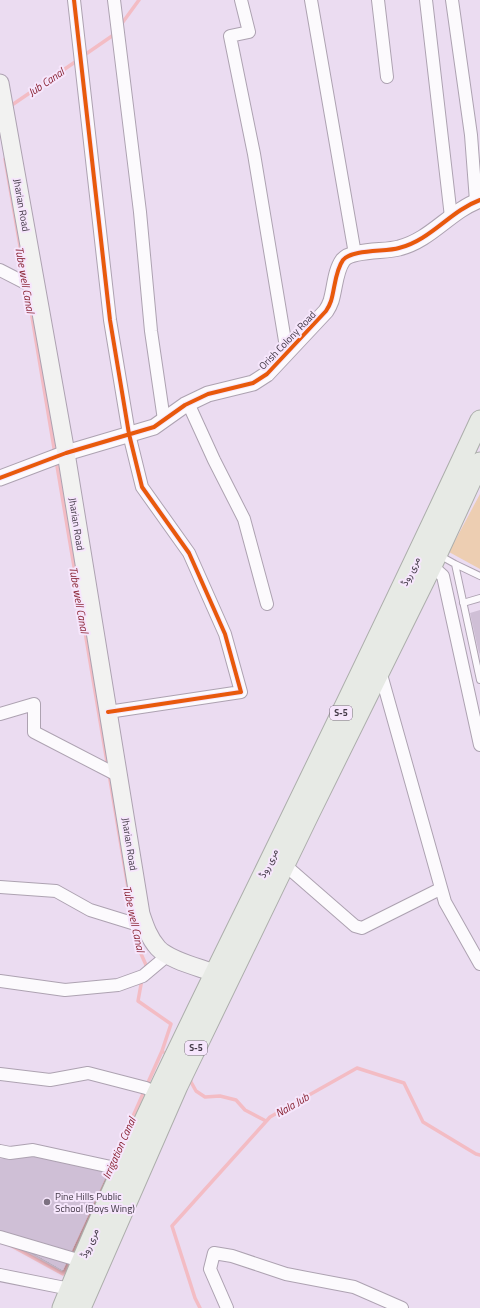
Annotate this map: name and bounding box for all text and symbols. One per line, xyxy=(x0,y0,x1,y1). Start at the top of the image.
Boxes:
water label: Jub Canal xyxy=(25,63,69,100)
street label: Jharian Road xyxy=(10,178,34,233)
water label: Tube well Canal xyxy=(11,245,39,316)
street label: Orish Colony Road xyxy=(255,308,319,373)
street label: Jharian Road xyxy=(65,497,88,552)
street label: مری روڈ xyxy=(397,554,424,588)
water label: Tube well Canal xyxy=(65,565,93,636)
road number: S-5 xyxy=(330,706,352,720)
street label: Jharian Road xyxy=(118,817,141,872)
street label: مری روڈ xyxy=(255,846,282,880)
water label: Tube well Canal xyxy=(119,884,149,955)
road number: S-5 xyxy=(185,1041,207,1055)
water label: Nala Jub xyxy=(272,1089,312,1121)
water label: Irrigation Canal xyxy=(98,1113,140,1181)
place label: Pine Hills Public School (Boys Wing) xyxy=(55,1189,135,1216)
marker: Pine Hills Public School (Boys Wing) xyxy=(42,1197,52,1207)
street label: مری روڈ xyxy=(76,1226,103,1260)

